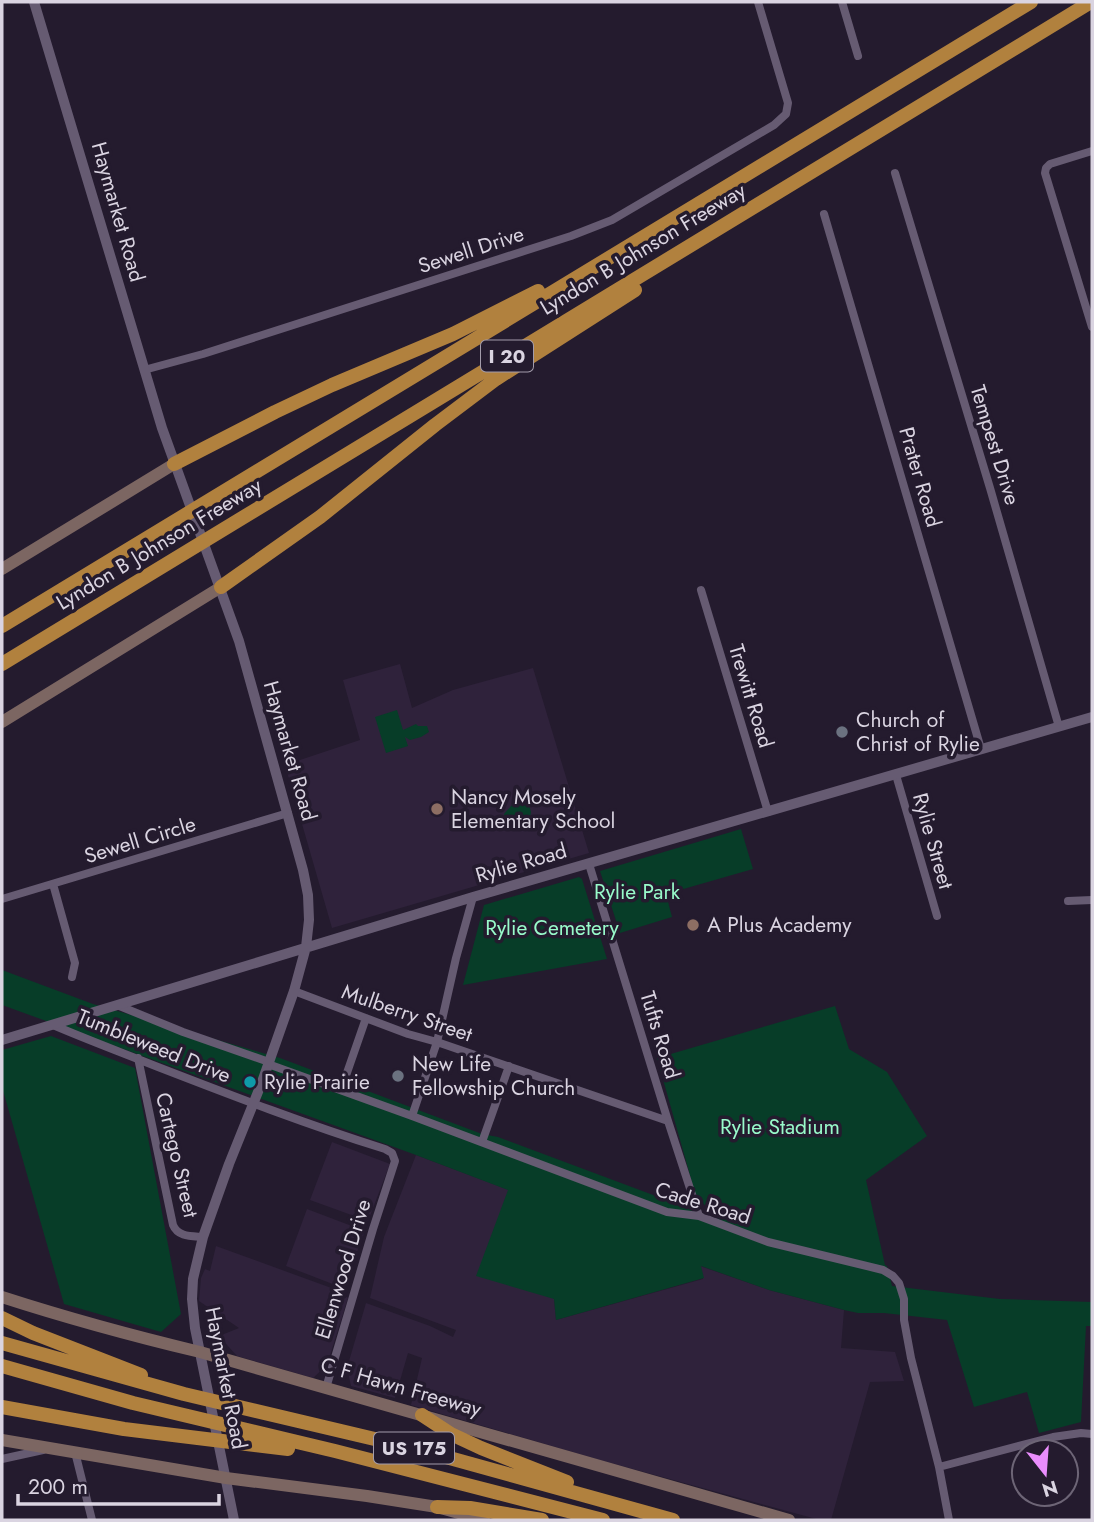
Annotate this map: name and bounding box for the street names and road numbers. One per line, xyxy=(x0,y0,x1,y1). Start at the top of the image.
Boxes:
street label: Haymarket Road xyxy=(84,139,152,285)
street label: Lyndon B Johnson Freeway xyxy=(535,175,752,322)
street label: Sewell Drive xyxy=(414,219,528,281)
road number: I 20 xyxy=(481,340,533,372)
street label: Tempest Drive xyxy=(963,381,1028,509)
street label: Prater Road xyxy=(891,423,949,531)
street label: Lyndon B Johnson Freeway xyxy=(51,470,268,617)
street label: Trewitt Road xyxy=(721,641,781,751)
street label: Haymarket Road xyxy=(256,678,324,824)
street label: Rylie Street xyxy=(905,790,961,892)
street label: Sewell Circle xyxy=(81,809,200,871)
street label: Rylie Road xyxy=(472,836,570,890)
street label: Mulberry Street xyxy=(338,977,476,1049)
street label: Tufts Road xyxy=(632,987,688,1083)
street label: Tumbleweed Drive xyxy=(73,1001,236,1091)
street label: Cartego Street xyxy=(148,1090,206,1220)
street label: Cade Road xyxy=(651,1174,755,1232)
street label: Ellenwood Drive xyxy=(307,1195,379,1343)
street label: Haymarket Road xyxy=(198,1304,254,1452)
street label: C F Hawn Freeway xyxy=(317,1350,486,1424)
road number: US 175 xyxy=(374,1432,454,1464)

